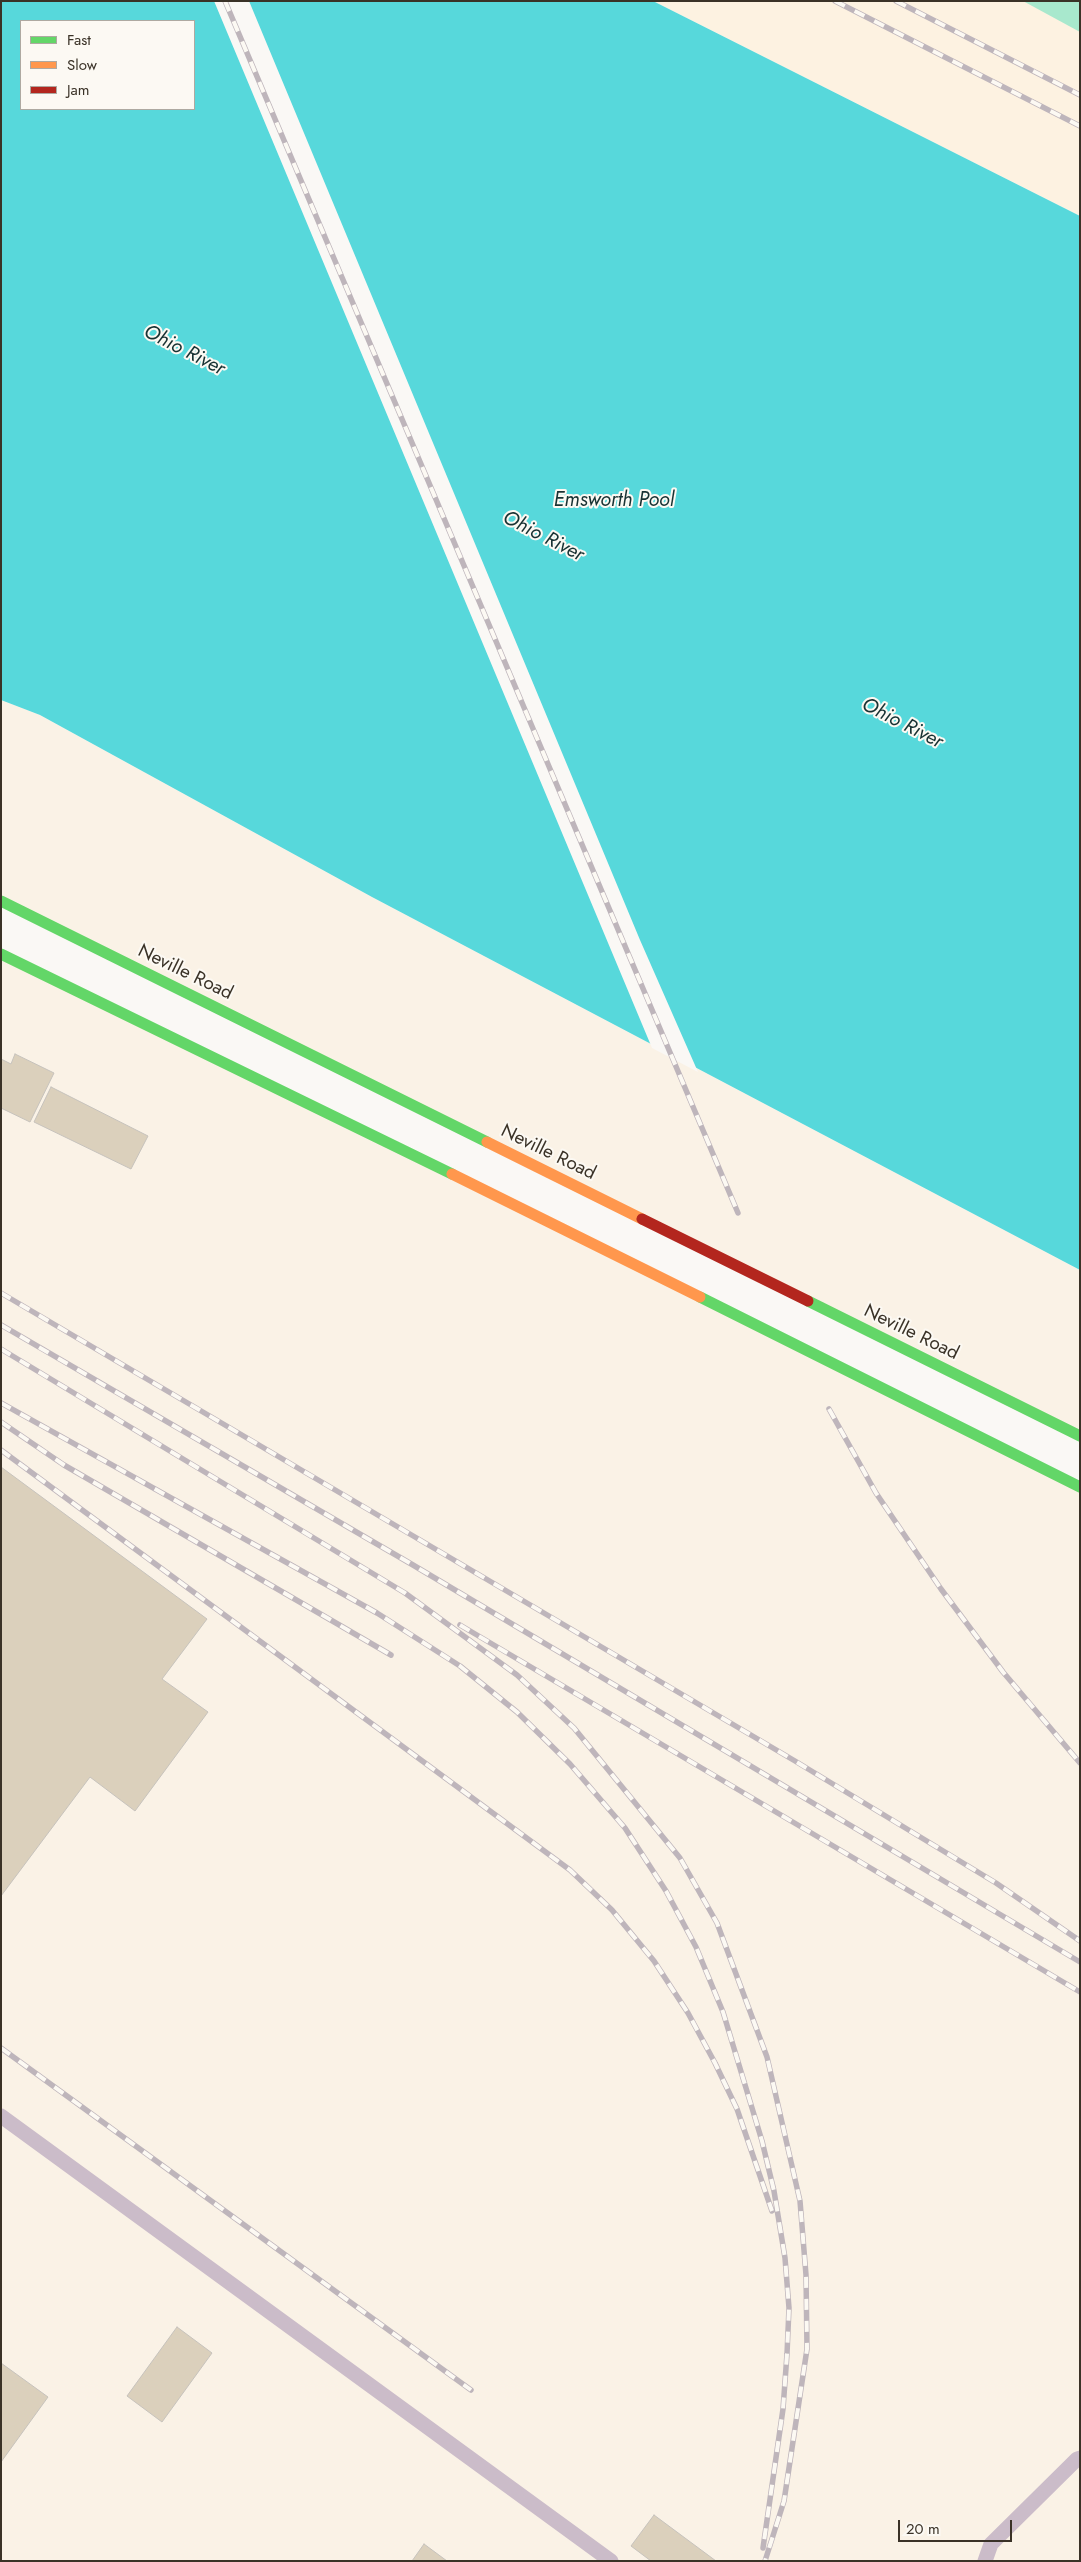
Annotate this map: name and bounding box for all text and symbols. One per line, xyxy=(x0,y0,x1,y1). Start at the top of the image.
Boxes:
legend xyxy=(20,20,195,110)
text: Fast xyxy=(67,29,91,51)
text: Slow xyxy=(67,54,97,76)
text: Jam xyxy=(67,79,90,101)
water label: Ohio River xyxy=(139,320,229,382)
water label: Emsworth Pool xyxy=(554,489,674,513)
water label: Ohio River xyxy=(498,506,588,568)
water label: Ohio River xyxy=(857,693,947,755)
street label: Neville Road xyxy=(134,940,236,1006)
street label: Neville Road xyxy=(497,1120,599,1186)
street label: Neville Road xyxy=(860,1300,962,1366)
scale bar xyxy=(901,2510,1015,2542)
text: 20 m xyxy=(906,2518,940,2540)

